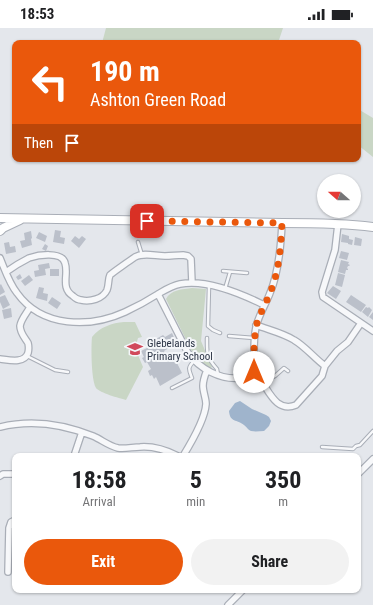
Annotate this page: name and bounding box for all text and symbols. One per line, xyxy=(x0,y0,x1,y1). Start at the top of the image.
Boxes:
text: 18:53 xyxy=(20,5,54,23)
text: 190 m xyxy=(90,55,160,88)
icon: left xyxy=(24,56,76,108)
text: Ashton Green Road xyxy=(90,89,226,110)
icon: arrive xyxy=(61,132,83,154)
text: Then xyxy=(24,134,53,152)
north arrow xyxy=(317,174,361,218)
map controls xyxy=(317,174,361,218)
pin xyxy=(130,204,164,238)
icon: arrive xyxy=(136,210,158,232)
place label: Glebelands Primary School xyxy=(147,337,213,363)
school or university icon: Glebelands Primary School xyxy=(126,340,144,358)
position arrow xyxy=(233,351,275,393)
text: 18:58 xyxy=(72,466,127,494)
text: 5 xyxy=(190,466,202,494)
text: 350 xyxy=(265,466,301,494)
text: Arrival xyxy=(83,494,116,509)
text: min xyxy=(186,494,205,509)
text: m xyxy=(278,494,288,509)
button: Exit xyxy=(24,539,183,585)
button: Share xyxy=(191,539,349,585)

